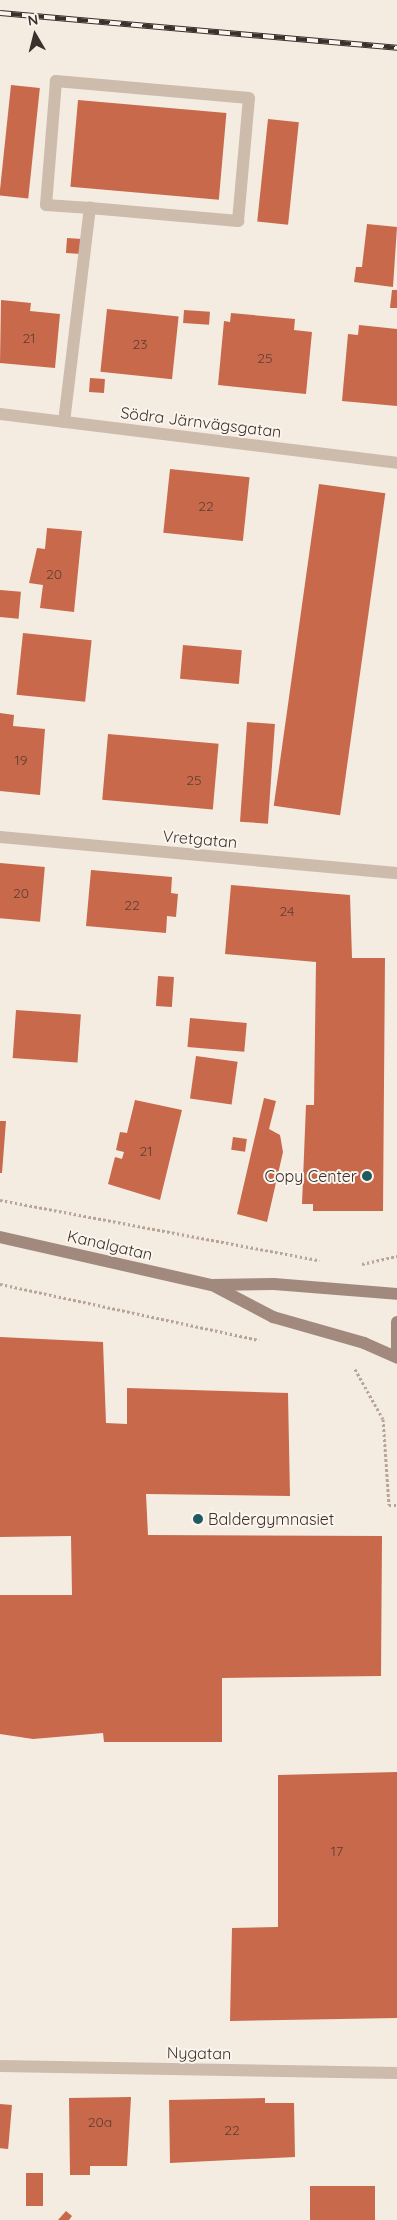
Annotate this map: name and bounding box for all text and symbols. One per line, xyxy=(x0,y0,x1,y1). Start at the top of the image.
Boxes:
north arrow xyxy=(10,10,60,60)
text: N xyxy=(27,11,39,30)
house number: 21 xyxy=(23,330,35,346)
house number: 23 xyxy=(132,336,148,352)
house number: 25 xyxy=(257,350,273,366)
street label: Södra Järnvägsgatan xyxy=(119,403,283,441)
house number: 22 xyxy=(198,498,214,514)
house number: 20 xyxy=(46,566,62,582)
house number: 19 xyxy=(15,752,27,768)
house number: 25 xyxy=(186,772,202,788)
street label: Vretgatan xyxy=(162,826,238,852)
house number: 20 xyxy=(13,885,29,901)
house number: 22 xyxy=(124,897,140,913)
house number: 24 xyxy=(280,903,294,919)
house number: 21 xyxy=(140,1143,152,1159)
place label: Copy Center xyxy=(264,1166,357,1186)
marker: Copy Center xyxy=(361,1170,373,1182)
street label: Kanalgatan xyxy=(65,1226,155,1264)
place label: Baldergymnasiet xyxy=(208,1509,334,1529)
marker: Baldergymnasiet xyxy=(192,1513,204,1525)
house number: 17 xyxy=(331,1843,343,1859)
street label: Nygatan xyxy=(167,2043,231,2063)
house number: 20a xyxy=(88,2114,112,2130)
house number: 22 xyxy=(224,2122,240,2138)

